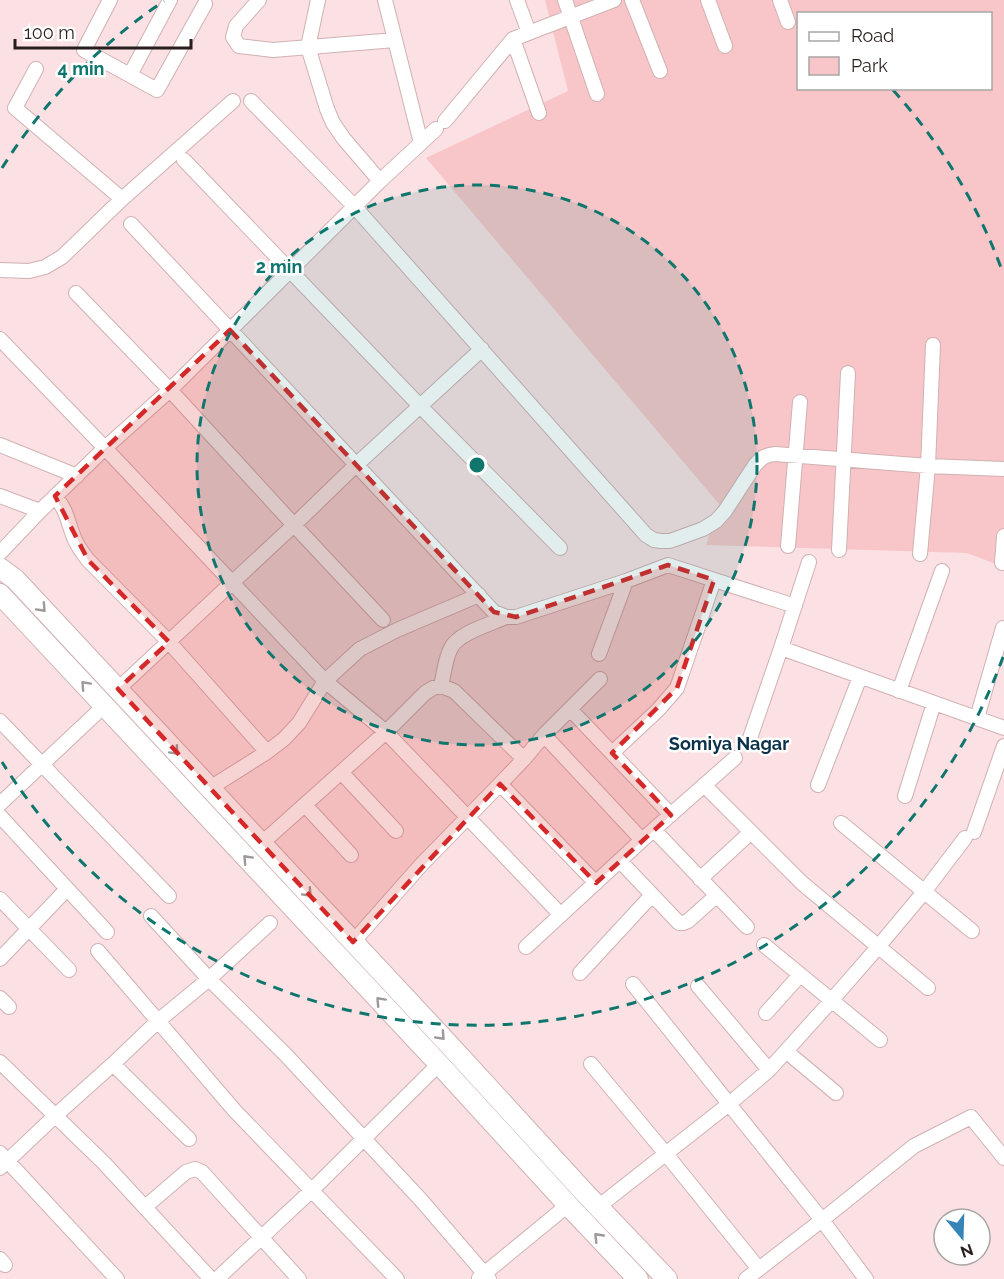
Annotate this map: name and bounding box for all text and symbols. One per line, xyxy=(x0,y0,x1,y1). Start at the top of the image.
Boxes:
scale bar xyxy=(15,12,190,50)
legend xyxy=(797,12,992,90)
text: 100 m xyxy=(24,22,75,43)
text: Road xyxy=(851,25,894,46)
text: Park xyxy=(851,55,888,76)
text: 4 min xyxy=(58,58,104,79)
text: 2 min xyxy=(256,256,302,277)
centre of rings xyxy=(467,455,487,475)
one-way arrow xyxy=(35,601,46,612)
one-way arrow xyxy=(81,682,92,692)
district label: Somiya Nagar xyxy=(669,733,789,754)
one-way arrow xyxy=(168,744,179,755)
one-way arrow xyxy=(243,855,254,865)
one-way arrow xyxy=(301,887,312,897)
one-way arrow xyxy=(376,998,387,1008)
one-way arrow xyxy=(434,1029,445,1040)
north arrow xyxy=(932,1207,992,1267)
one-way arrow xyxy=(594,1233,605,1243)
text: N xyxy=(958,1240,976,1262)

